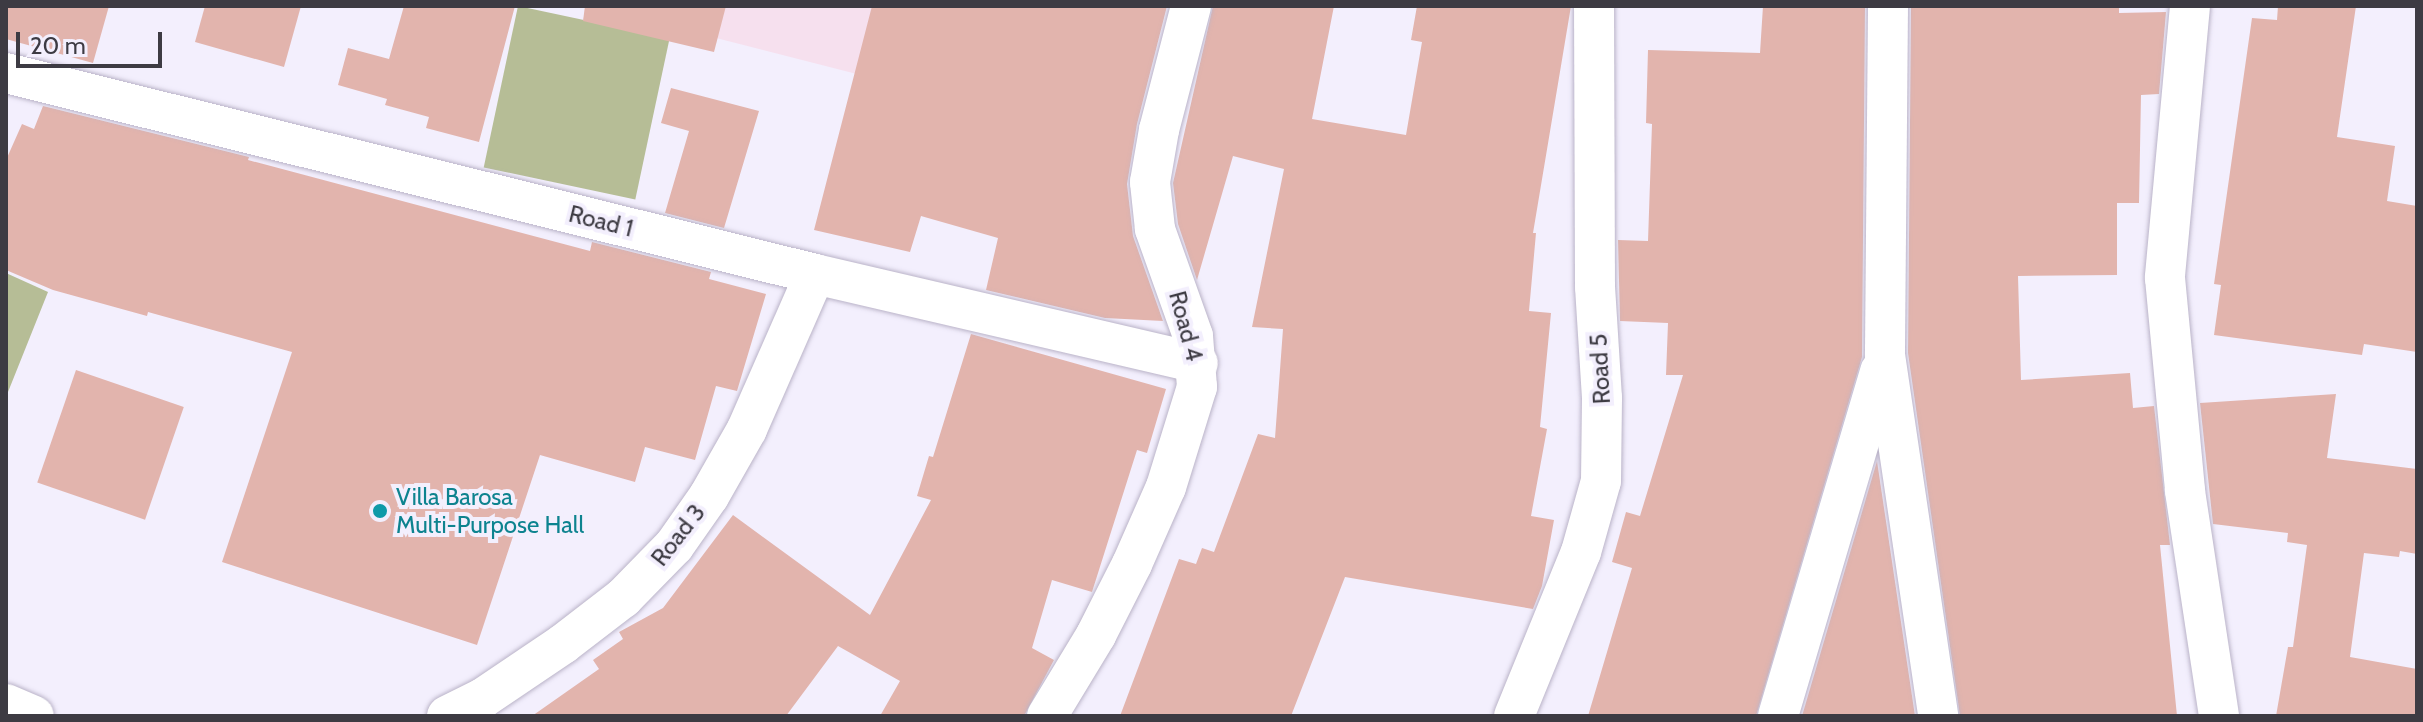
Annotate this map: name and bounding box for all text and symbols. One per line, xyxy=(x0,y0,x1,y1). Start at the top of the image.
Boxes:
scale bar xyxy=(20,16,166,66)
text: 20 m xyxy=(30,31,86,60)
street label: Road 1 xyxy=(566,199,636,243)
street label: Road 4 xyxy=(1163,288,1209,364)
street label: Road 5 xyxy=(1584,333,1616,405)
place label: Villa Barosa Multi-Purpose Hall xyxy=(396,483,584,539)
street label: Road 3 xyxy=(645,498,711,572)
marker: Villa Barosa Multi-Purpose Hall xyxy=(371,502,389,520)

